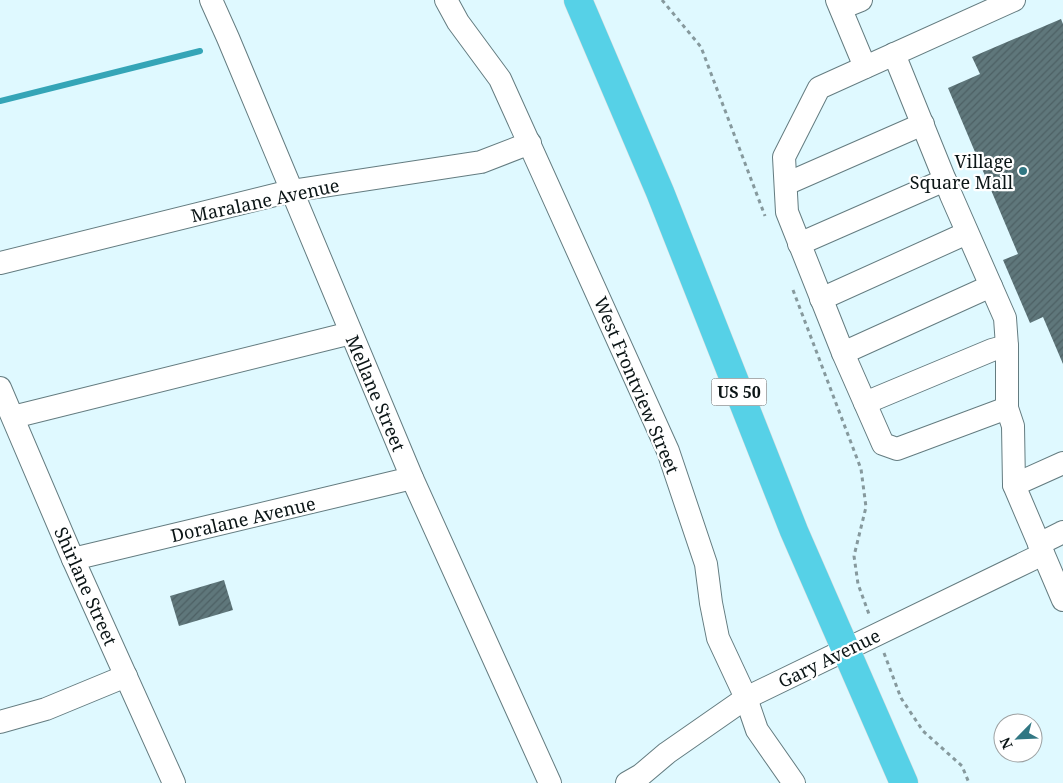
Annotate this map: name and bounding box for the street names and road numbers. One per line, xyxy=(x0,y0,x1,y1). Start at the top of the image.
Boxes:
street label: Maralane Avenue xyxy=(189,173,341,227)
street label: West Frontview Street xyxy=(589,293,685,477)
street label: Mellane Street xyxy=(341,331,411,455)
road number: US 50 xyxy=(712,378,766,406)
street label: Doralane Avenue xyxy=(168,491,318,547)
street label: Shirlane Street xyxy=(49,523,123,649)
street label: Gary Avenue xyxy=(774,623,884,693)

